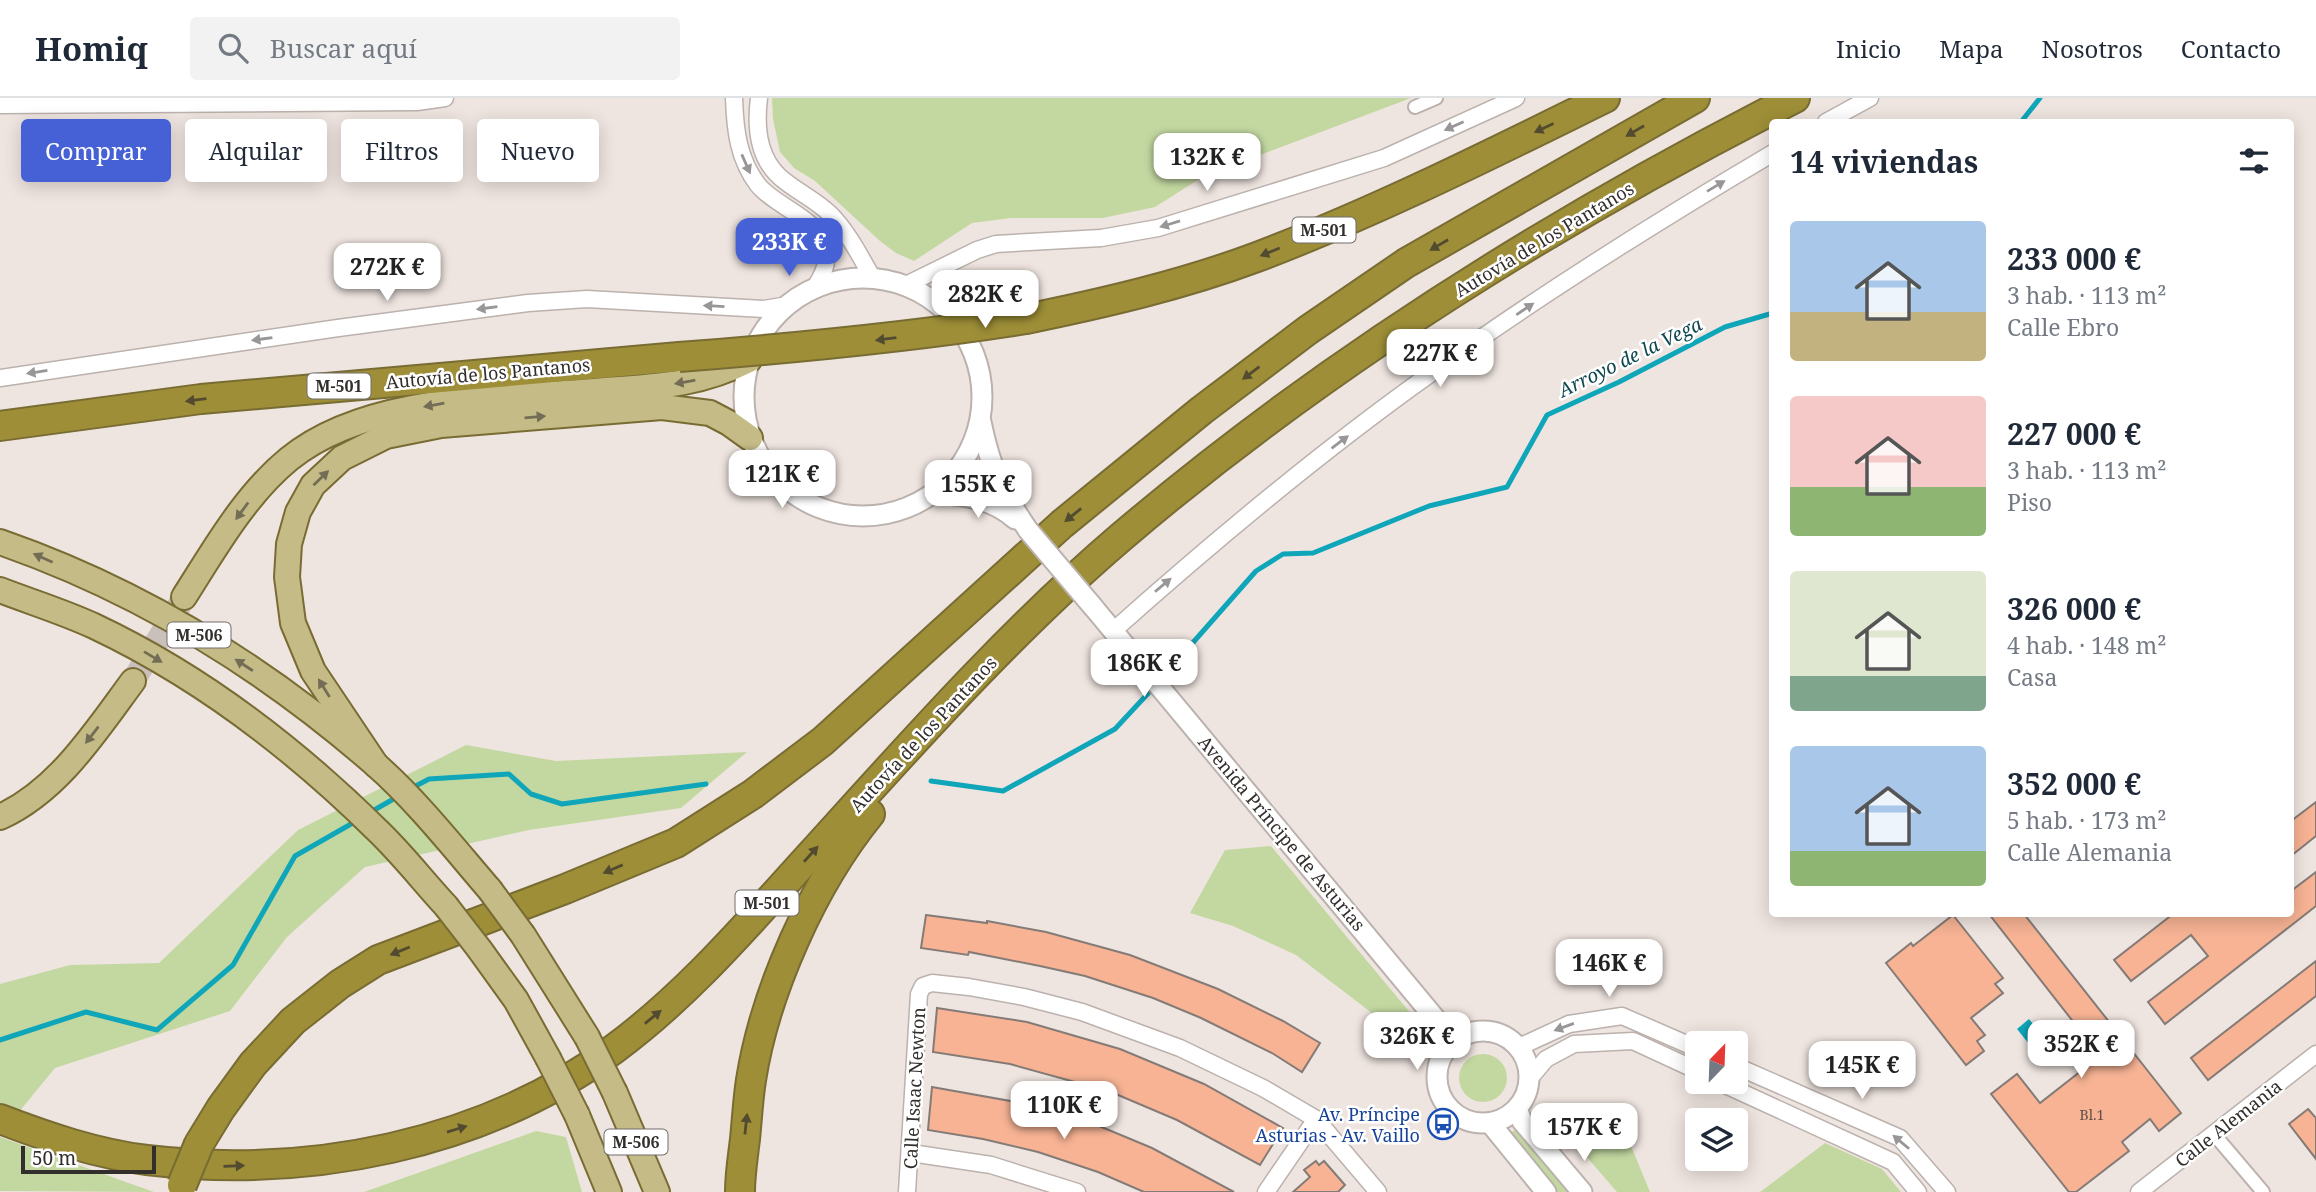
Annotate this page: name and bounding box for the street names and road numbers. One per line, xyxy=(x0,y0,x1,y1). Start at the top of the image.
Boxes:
street label: Autovía de los Pantanos xyxy=(1450,176,1638,302)
road number: M-501 xyxy=(1292,218,1356,242)
street label: Autovía de los Pantanos xyxy=(385,352,591,394)
road number: M-501 xyxy=(308,374,370,398)
road number: M-506 xyxy=(168,622,230,648)
street label: Autovía de los Pantanos xyxy=(844,651,1002,817)
street label: Avenida Príncipe de Asturias xyxy=(1193,730,1371,936)
road number: M-501 xyxy=(736,890,798,916)
street label: Calle Isaac Newton xyxy=(898,1006,930,1170)
street label: Calle Alemania xyxy=(2170,1074,2286,1172)
road number: M-506 xyxy=(604,1130,668,1154)

